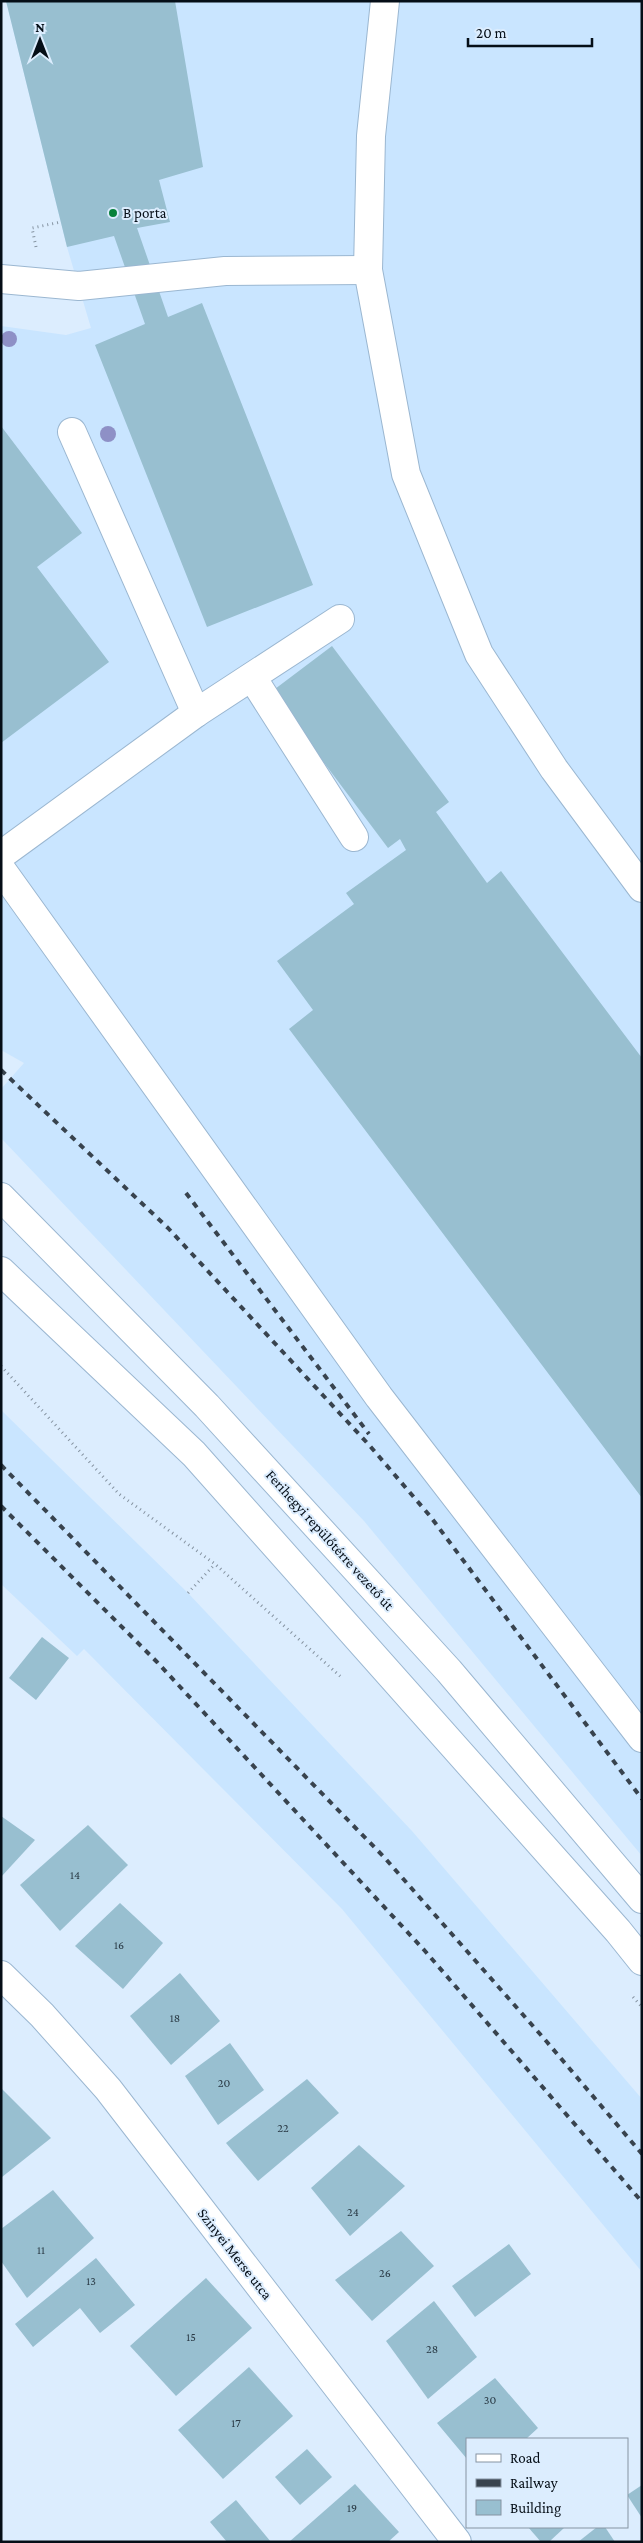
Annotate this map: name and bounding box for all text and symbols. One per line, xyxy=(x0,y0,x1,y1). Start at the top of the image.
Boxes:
north arrow xyxy=(15,15,65,65)
scale bar xyxy=(468,15,592,47)
text: N xyxy=(35,19,45,35)
text: 20 m xyxy=(476,25,507,41)
place label: B porta xyxy=(123,205,167,222)
marker: B porta xyxy=(107,207,119,219)
street label: Ferihegyi repülőtérre vezető út xyxy=(262,1467,398,1615)
house number: 14 xyxy=(70,1868,80,1882)
house number: 16 xyxy=(114,1938,124,1952)
house number: 18 xyxy=(170,2011,180,2025)
house number: 20 xyxy=(218,2076,230,2090)
house number: 22 xyxy=(277,2121,289,2135)
street label: Szinyei Merse utca xyxy=(194,2205,276,2303)
house number: 24 xyxy=(347,2205,359,2219)
house number: 11 xyxy=(37,2243,45,2257)
house number: 26 xyxy=(379,2266,391,2280)
house number: 13 xyxy=(86,2274,96,2288)
house number: 15 xyxy=(186,2330,196,2344)
house number: 28 xyxy=(426,2342,438,2356)
house number: 30 xyxy=(484,2393,496,2407)
house number: 17 xyxy=(231,2416,241,2430)
legend xyxy=(466,2438,628,2528)
text: Road xyxy=(510,2450,541,2466)
text: Railway xyxy=(510,2475,558,2492)
text: Building xyxy=(510,2500,561,2517)
house number: 19 xyxy=(347,2501,357,2515)

